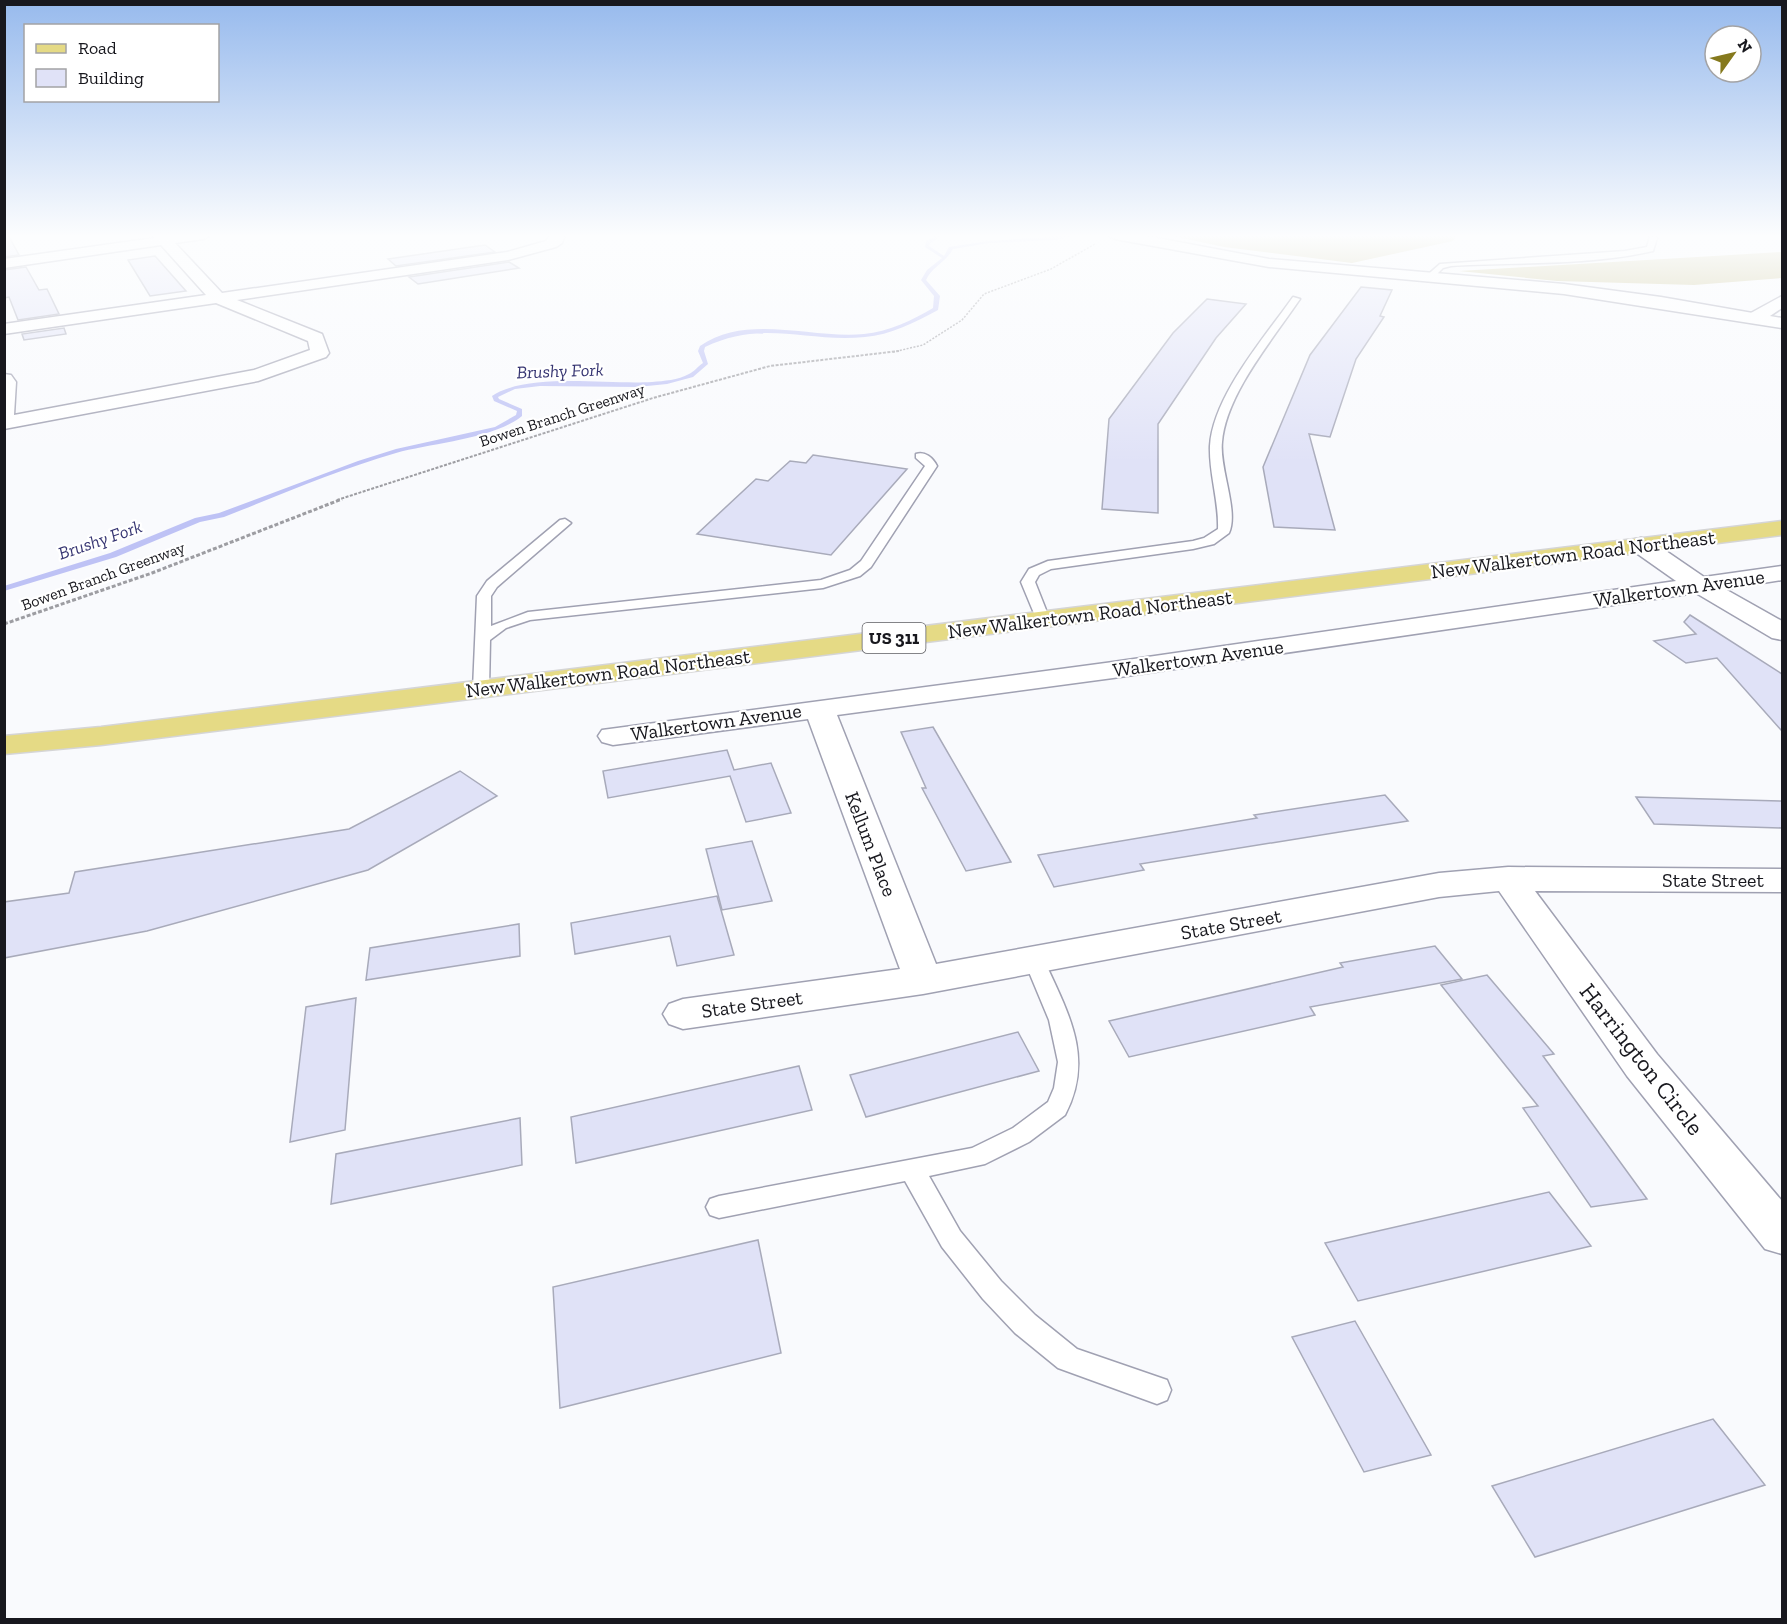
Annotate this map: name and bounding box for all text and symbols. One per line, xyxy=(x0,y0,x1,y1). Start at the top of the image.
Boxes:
legend xyxy=(24,24,219,102)
north arrow xyxy=(1703,24,1763,84)
text: N xyxy=(1734,36,1756,56)
text: Road xyxy=(78,37,117,59)
text: Building xyxy=(78,67,144,89)
water label: Brushy Fork xyxy=(516,358,604,384)
street label: Bowen Branch Greenway xyxy=(477,379,648,451)
water label: Brushy Fork xyxy=(55,515,145,565)
street label: New Walkertown Road Northeast xyxy=(1430,525,1717,583)
street label: Bowen Branch Greenway xyxy=(19,537,188,614)
street label: Walkertown Avenue xyxy=(1592,564,1766,612)
street label: New Walkertown Road Northeast xyxy=(947,585,1234,643)
road number: US 311 xyxy=(862,623,926,653)
street label: Walkertown Avenue xyxy=(1111,634,1285,682)
street label: New Walkertown Road Northeast xyxy=(465,644,752,702)
street label: Walkertown Avenue xyxy=(629,698,803,746)
street label: Kellum Place xyxy=(840,788,902,900)
street label: State Street xyxy=(1662,868,1764,892)
street label: State Street xyxy=(1179,903,1284,945)
street label: Harrington Circle xyxy=(1574,977,1710,1141)
street label: State Street xyxy=(700,985,805,1023)

